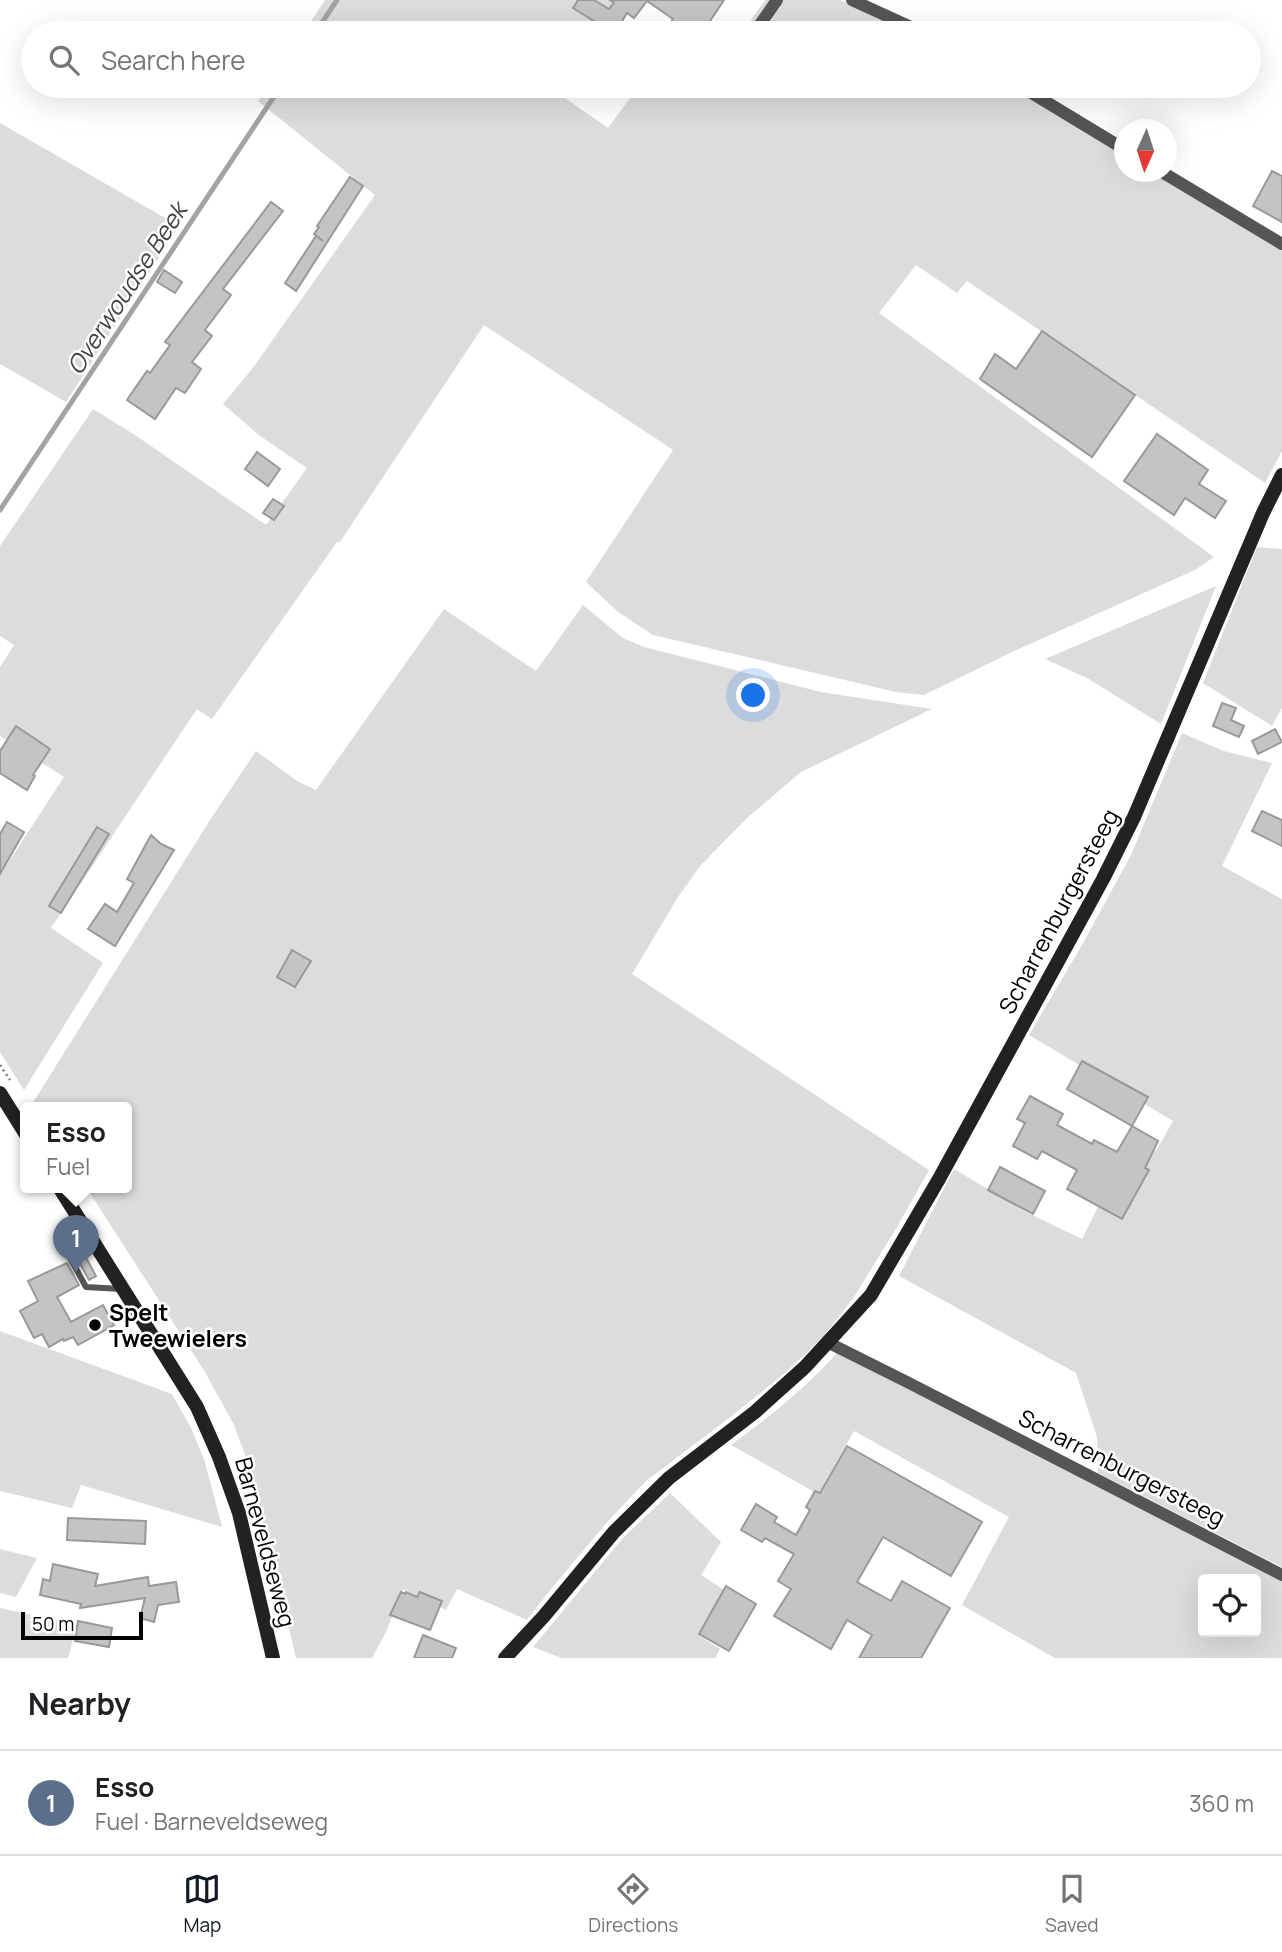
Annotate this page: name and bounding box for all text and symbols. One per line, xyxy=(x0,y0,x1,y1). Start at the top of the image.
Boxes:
search box xyxy=(21,21,1261,98)
icon: search xyxy=(45,41,83,79)
text: Search here xyxy=(101,42,246,78)
north arrow xyxy=(1114,119,1177,182)
water label: Overwoudse Beek xyxy=(58,193,196,380)
your location xyxy=(736,678,770,712)
street label: Scharrenburgersteeg xyxy=(990,803,1126,1019)
popup xyxy=(20,1102,132,1193)
text: Esso xyxy=(46,1114,106,1150)
text: Fuel xyxy=(46,1150,90,1182)
pin: 1 xyxy=(53,1215,99,1273)
place label: Spelt Tweewielers xyxy=(109,1296,247,1354)
marker: Spelt Tweewielers xyxy=(87,1317,103,1333)
street label: Scharrenburgersteeg xyxy=(1013,1401,1231,1533)
street label: Barneveldseweg xyxy=(228,1453,304,1631)
map controls xyxy=(1198,1574,1261,1637)
button: locate xyxy=(1198,1574,1261,1637)
scale bar xyxy=(21,1609,144,1641)
text: 50 m xyxy=(32,1611,74,1637)
text: Nearby xyxy=(28,1683,131,1724)
text: Esso xyxy=(95,1769,154,1805)
text: 1 xyxy=(46,1787,56,1819)
text: 360 m xyxy=(1189,1787,1254,1819)
text: Fuel · Barneveldseweg xyxy=(95,1805,328,1837)
tab: Map xyxy=(183,1870,221,1938)
tab: Directions xyxy=(588,1870,678,1938)
tab: Saved xyxy=(1045,1870,1099,1938)

